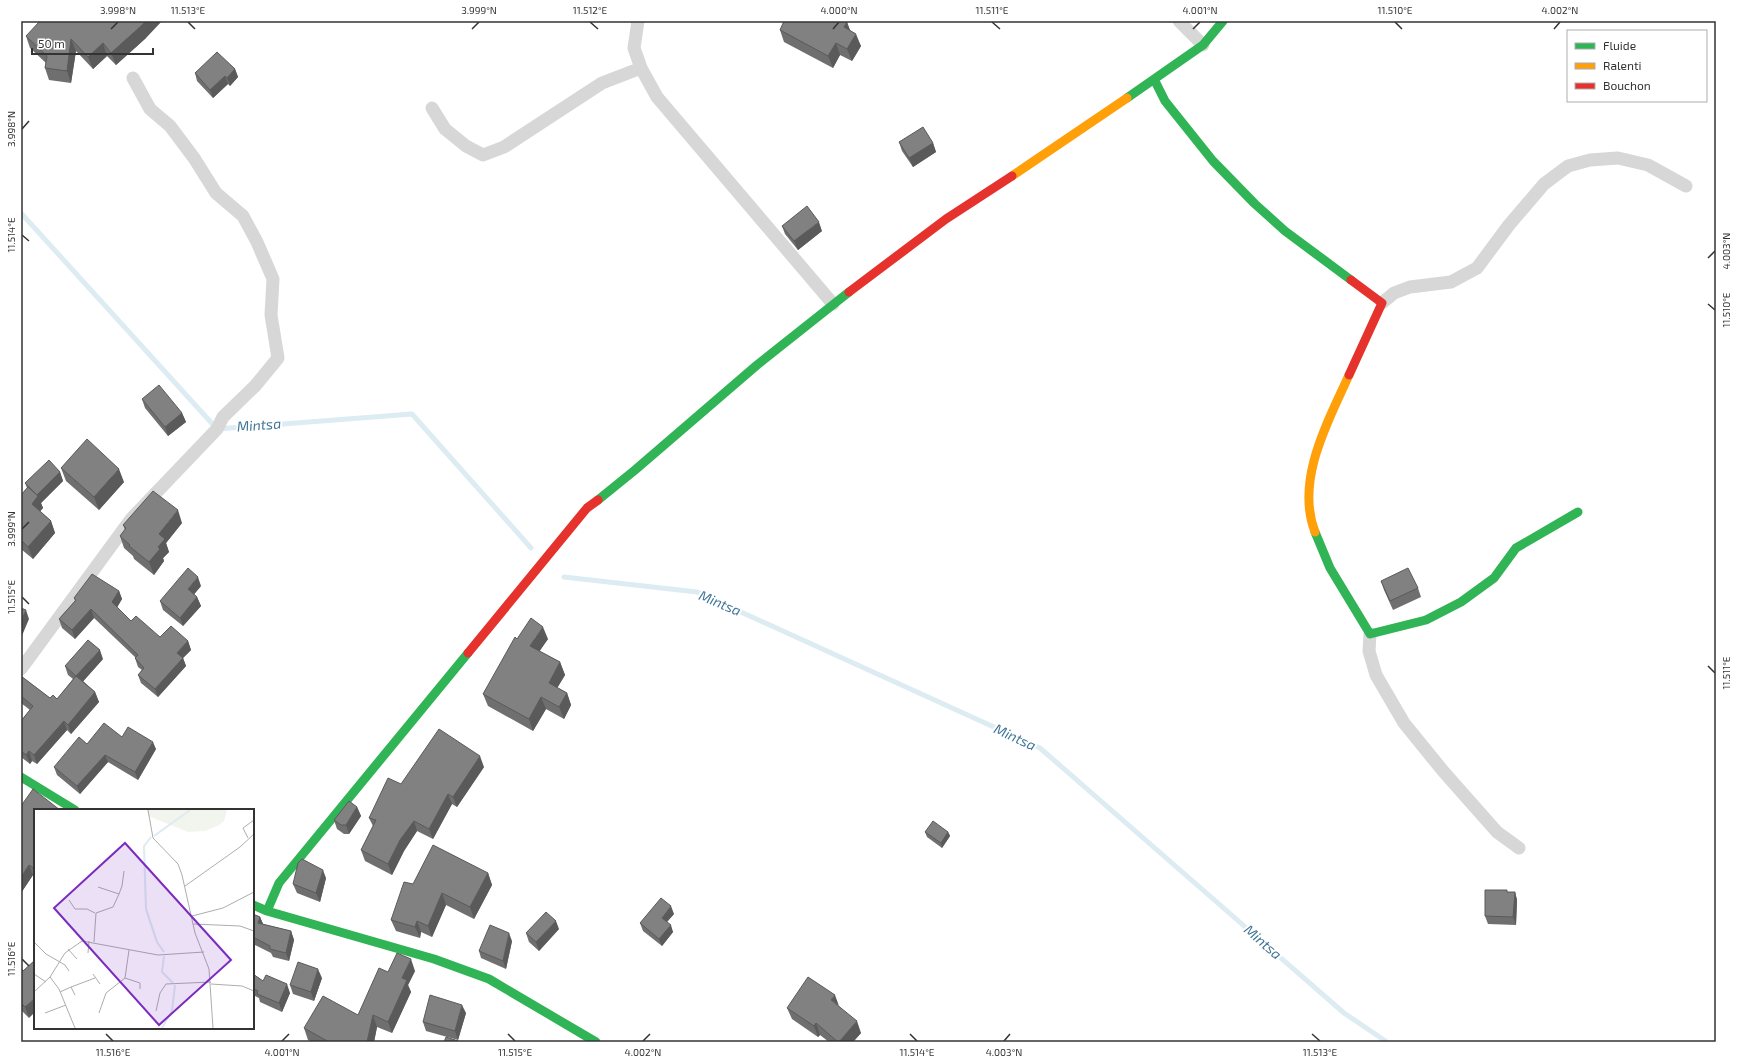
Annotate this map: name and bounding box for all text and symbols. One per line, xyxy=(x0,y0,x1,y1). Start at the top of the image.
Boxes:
text: 3.998°N xyxy=(100,4,136,16)
text: 11.513°E xyxy=(171,4,206,16)
text: 3.999°N xyxy=(461,4,497,16)
text: 11.512°E xyxy=(573,4,608,16)
text: 4.000°N xyxy=(820,4,858,16)
text: 11.511°E xyxy=(976,4,1009,16)
text: 4.001°N xyxy=(1182,4,1218,16)
text: 11.510°E xyxy=(1378,4,1413,16)
text: 4.002°N xyxy=(1542,4,1578,16)
scale bar xyxy=(32,30,153,56)
legend xyxy=(1567,30,1707,102)
text: 50 m xyxy=(38,36,65,50)
text: Fluide xyxy=(1603,38,1636,52)
text: Ralenti xyxy=(1603,58,1642,72)
text: Bouchon xyxy=(1603,78,1651,92)
text: 3.998°N xyxy=(5,111,17,147)
text: 11.514°E xyxy=(5,217,17,252)
text: 4.003°N xyxy=(1720,233,1732,269)
text: 11.510°E xyxy=(1720,292,1732,327)
water label: Mintsa xyxy=(236,414,282,435)
text: 3.999°N xyxy=(5,511,17,547)
text: 11.515°E xyxy=(5,580,17,614)
water label: Mintsa xyxy=(697,586,744,619)
text: 11.511°E xyxy=(1720,656,1732,689)
water label: Mintsa xyxy=(992,720,1039,754)
inset map xyxy=(34,809,254,1029)
water label: Mintsa xyxy=(1241,921,1286,963)
text: 11.516°E xyxy=(5,941,17,976)
text: 11.516°E xyxy=(96,1046,131,1058)
text: 4.001°N xyxy=(264,1046,300,1058)
text: 11.515°E xyxy=(498,1046,532,1058)
text: 4.002°N xyxy=(625,1046,661,1058)
text: 11.514°E xyxy=(900,1046,935,1058)
text: 4.003°N xyxy=(986,1046,1022,1058)
text: 11.513°E xyxy=(1303,1046,1338,1058)

